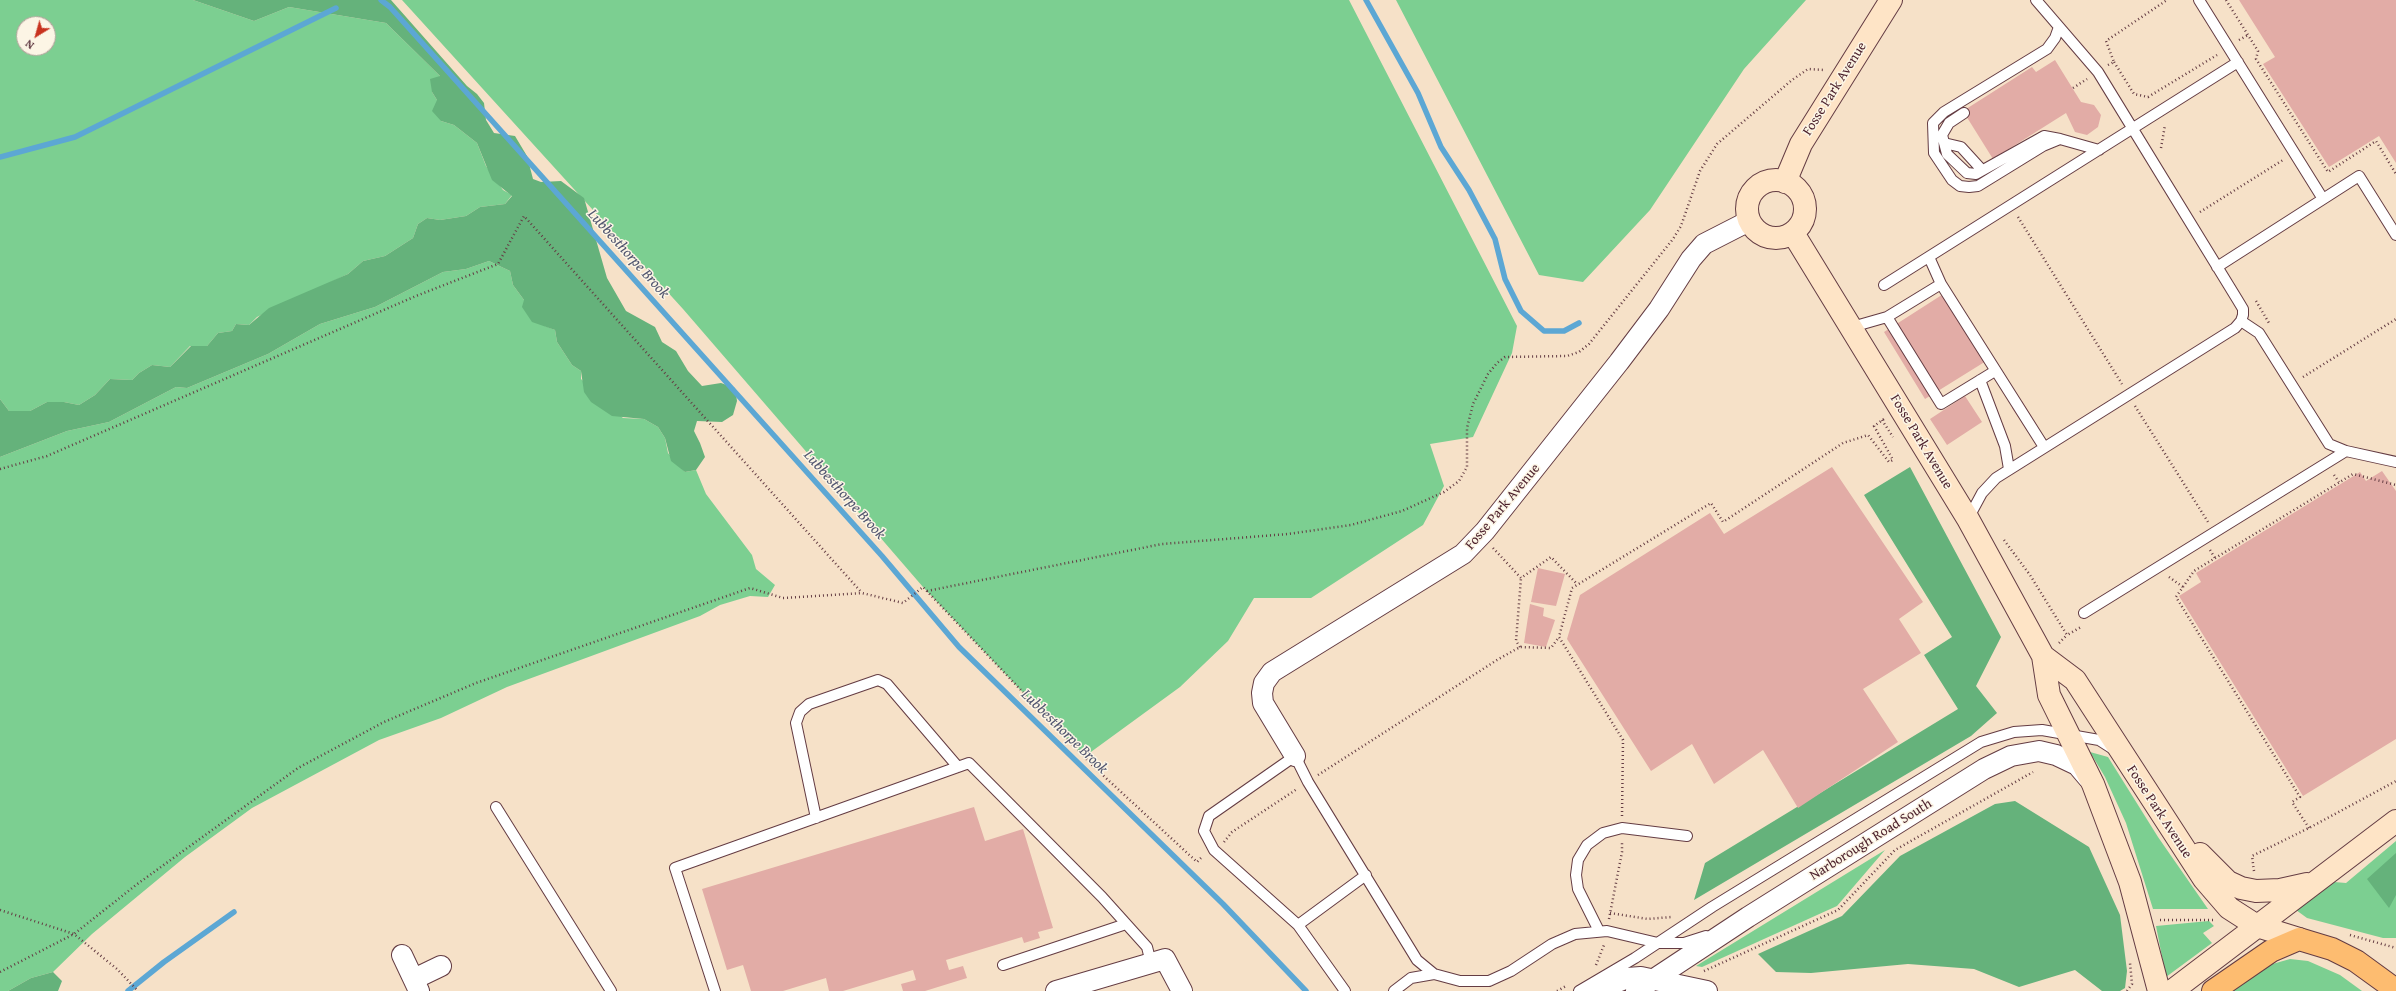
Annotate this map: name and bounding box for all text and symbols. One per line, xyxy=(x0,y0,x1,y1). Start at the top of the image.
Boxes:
north arrow xyxy=(16,16,56,56)
text: N xyxy=(22,36,37,53)
street label: Fosse Park Avenue xyxy=(1799,39,1871,139)
water label: Lubbesthorpe Brook xyxy=(583,206,673,302)
street label: Fosse Park Avenue xyxy=(1886,392,1956,492)
water label: Lubbesthorpe Brook xyxy=(799,447,889,543)
street label: Fosse Park Avenue xyxy=(1462,460,1544,554)
water label: Lubbesthorpe Brook xyxy=(1017,686,1111,778)
street label: Fosse Park Avenue xyxy=(2123,762,2195,862)
street label: Narborough Road South xyxy=(1807,796,1935,884)

